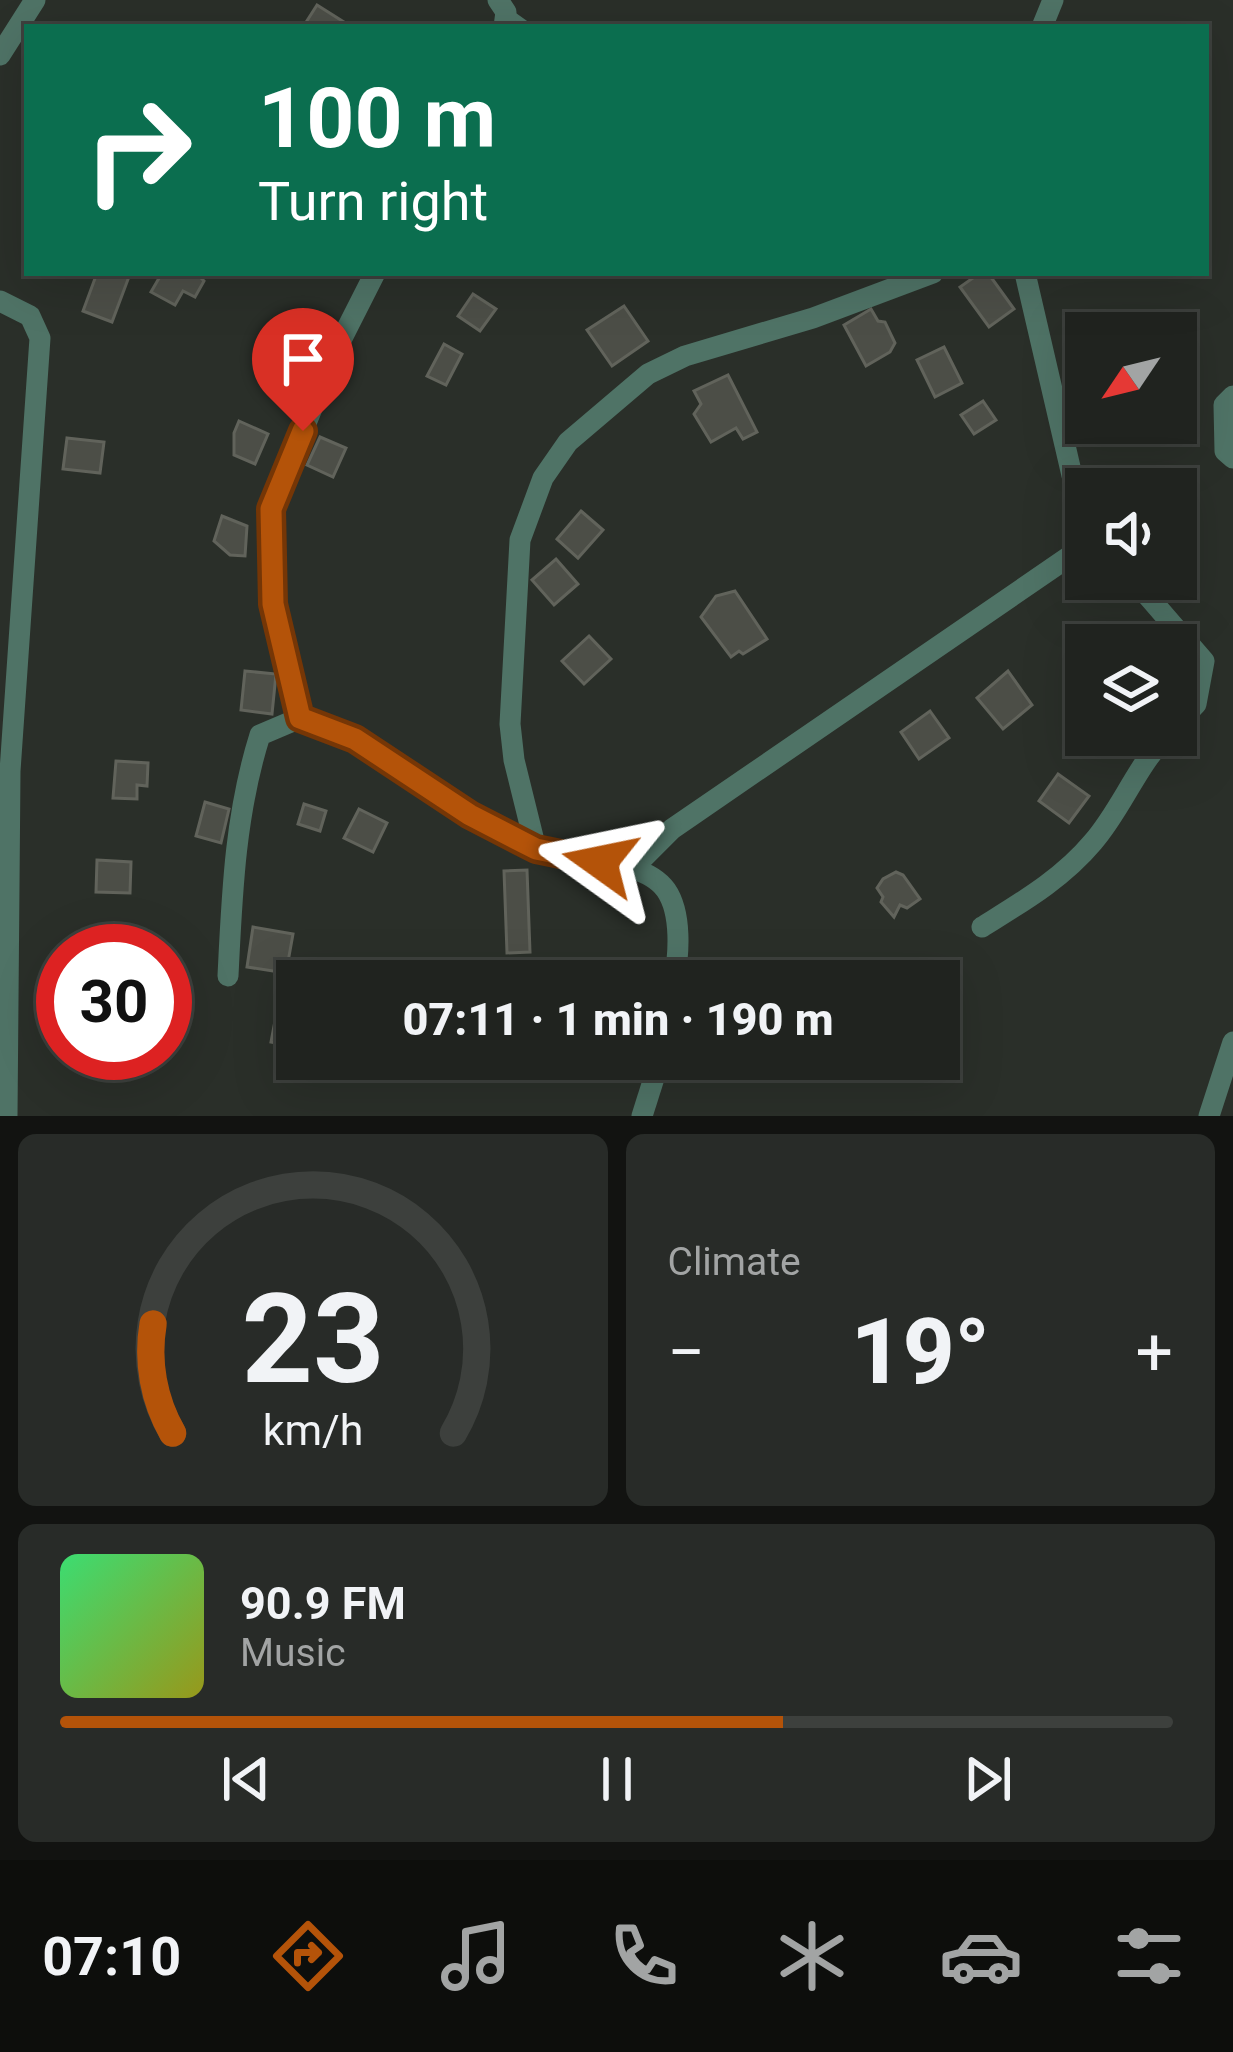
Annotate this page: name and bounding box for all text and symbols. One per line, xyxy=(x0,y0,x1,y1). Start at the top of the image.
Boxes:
text: 100 m xyxy=(258,69,496,168)
icon: right xyxy=(60,72,216,228)
text: Turn right xyxy=(258,170,488,233)
pin xyxy=(252,308,354,431)
north arrow xyxy=(1065,312,1197,444)
map controls xyxy=(1065,312,1197,756)
icon: arrive xyxy=(270,326,336,392)
button: sound xyxy=(1065,468,1197,600)
button: layers xyxy=(1065,624,1197,756)
position arrow xyxy=(537,799,663,925)
speed limit sign: 30 xyxy=(36,924,192,1080)
text: 07:11 · 1 min · 190 m xyxy=(402,993,834,1046)
text: Climate xyxy=(668,1239,801,1285)
text: 23 xyxy=(241,1266,384,1412)
text: 19° xyxy=(851,1300,990,1405)
text: − xyxy=(668,1314,705,1391)
text: + xyxy=(1136,1314,1173,1391)
text: km/h xyxy=(262,1405,363,1455)
text: 90.9 FM xyxy=(240,1577,406,1630)
text: Music xyxy=(240,1630,346,1676)
icon: previous xyxy=(213,1746,279,1812)
icon: pause xyxy=(584,1746,650,1812)
icon: next xyxy=(955,1746,1021,1812)
icon: directions xyxy=(266,1914,350,1998)
icon: music xyxy=(434,1914,518,1998)
icon: phone xyxy=(602,1914,686,1998)
icon: climate xyxy=(770,1914,854,1998)
icon: car xyxy=(939,1914,1023,1998)
icon: filters xyxy=(1107,1914,1191,1998)
text: 07:10 xyxy=(42,1925,181,1988)

